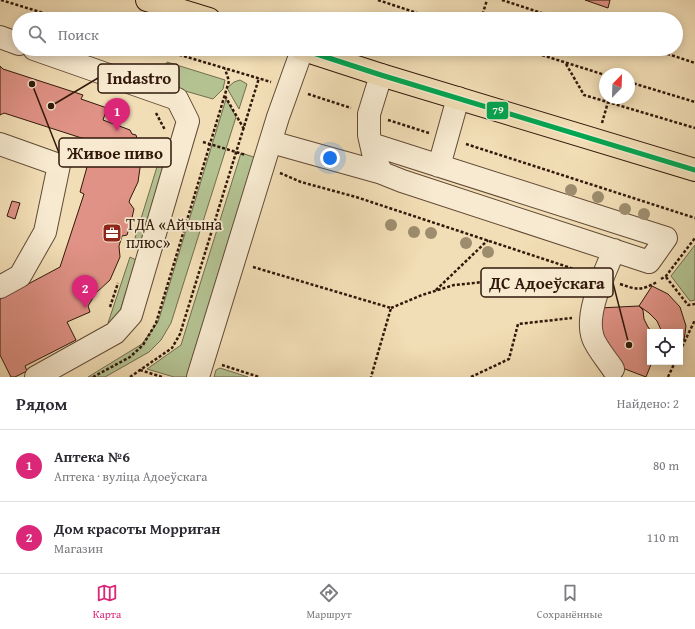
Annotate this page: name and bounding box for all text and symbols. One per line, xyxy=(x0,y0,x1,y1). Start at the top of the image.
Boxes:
search box xyxy=(12,12,683,56)
icon: search xyxy=(26,23,48,45)
text: Поиск xyxy=(58,24,99,45)
callout: Indastro xyxy=(98,64,179,93)
text: Indastro xyxy=(107,65,171,90)
north arrow xyxy=(599,68,635,104)
pin: 1 xyxy=(104,98,130,131)
line badge: 79 xyxy=(486,101,509,120)
text: 79 xyxy=(492,102,504,118)
callout: Живое пиво xyxy=(59,138,171,167)
text: Живое пиво xyxy=(66,140,163,165)
your location xyxy=(320,148,340,168)
place label: ТДА «Айчына плюс» xyxy=(126,212,223,254)
office icon: ТДА «Айчына плюс» xyxy=(101,222,123,244)
callout: ДС Адоеўскага xyxy=(481,268,613,297)
text: ДС Адоеўскага xyxy=(488,270,605,295)
pin: 2 xyxy=(72,275,98,308)
map controls xyxy=(647,329,683,365)
button: locate xyxy=(647,329,683,365)
text: Рядом xyxy=(16,391,67,416)
text: Найдено: 2 xyxy=(617,394,679,413)
text: Аптека №6 xyxy=(54,446,130,467)
text: 1 xyxy=(26,456,32,475)
text: 80 m xyxy=(653,456,679,475)
text: Аптека · вуліца Адоеўскага xyxy=(54,467,207,486)
text: Дом красоты Морриган xyxy=(54,518,220,539)
text: 2 xyxy=(26,528,32,547)
text: 110 m xyxy=(647,528,679,547)
text: Магазин xyxy=(54,539,103,558)
tab: Карта xyxy=(93,582,121,622)
tab: Маршрут xyxy=(306,582,351,622)
tab: Сохранённые xyxy=(537,582,602,622)

